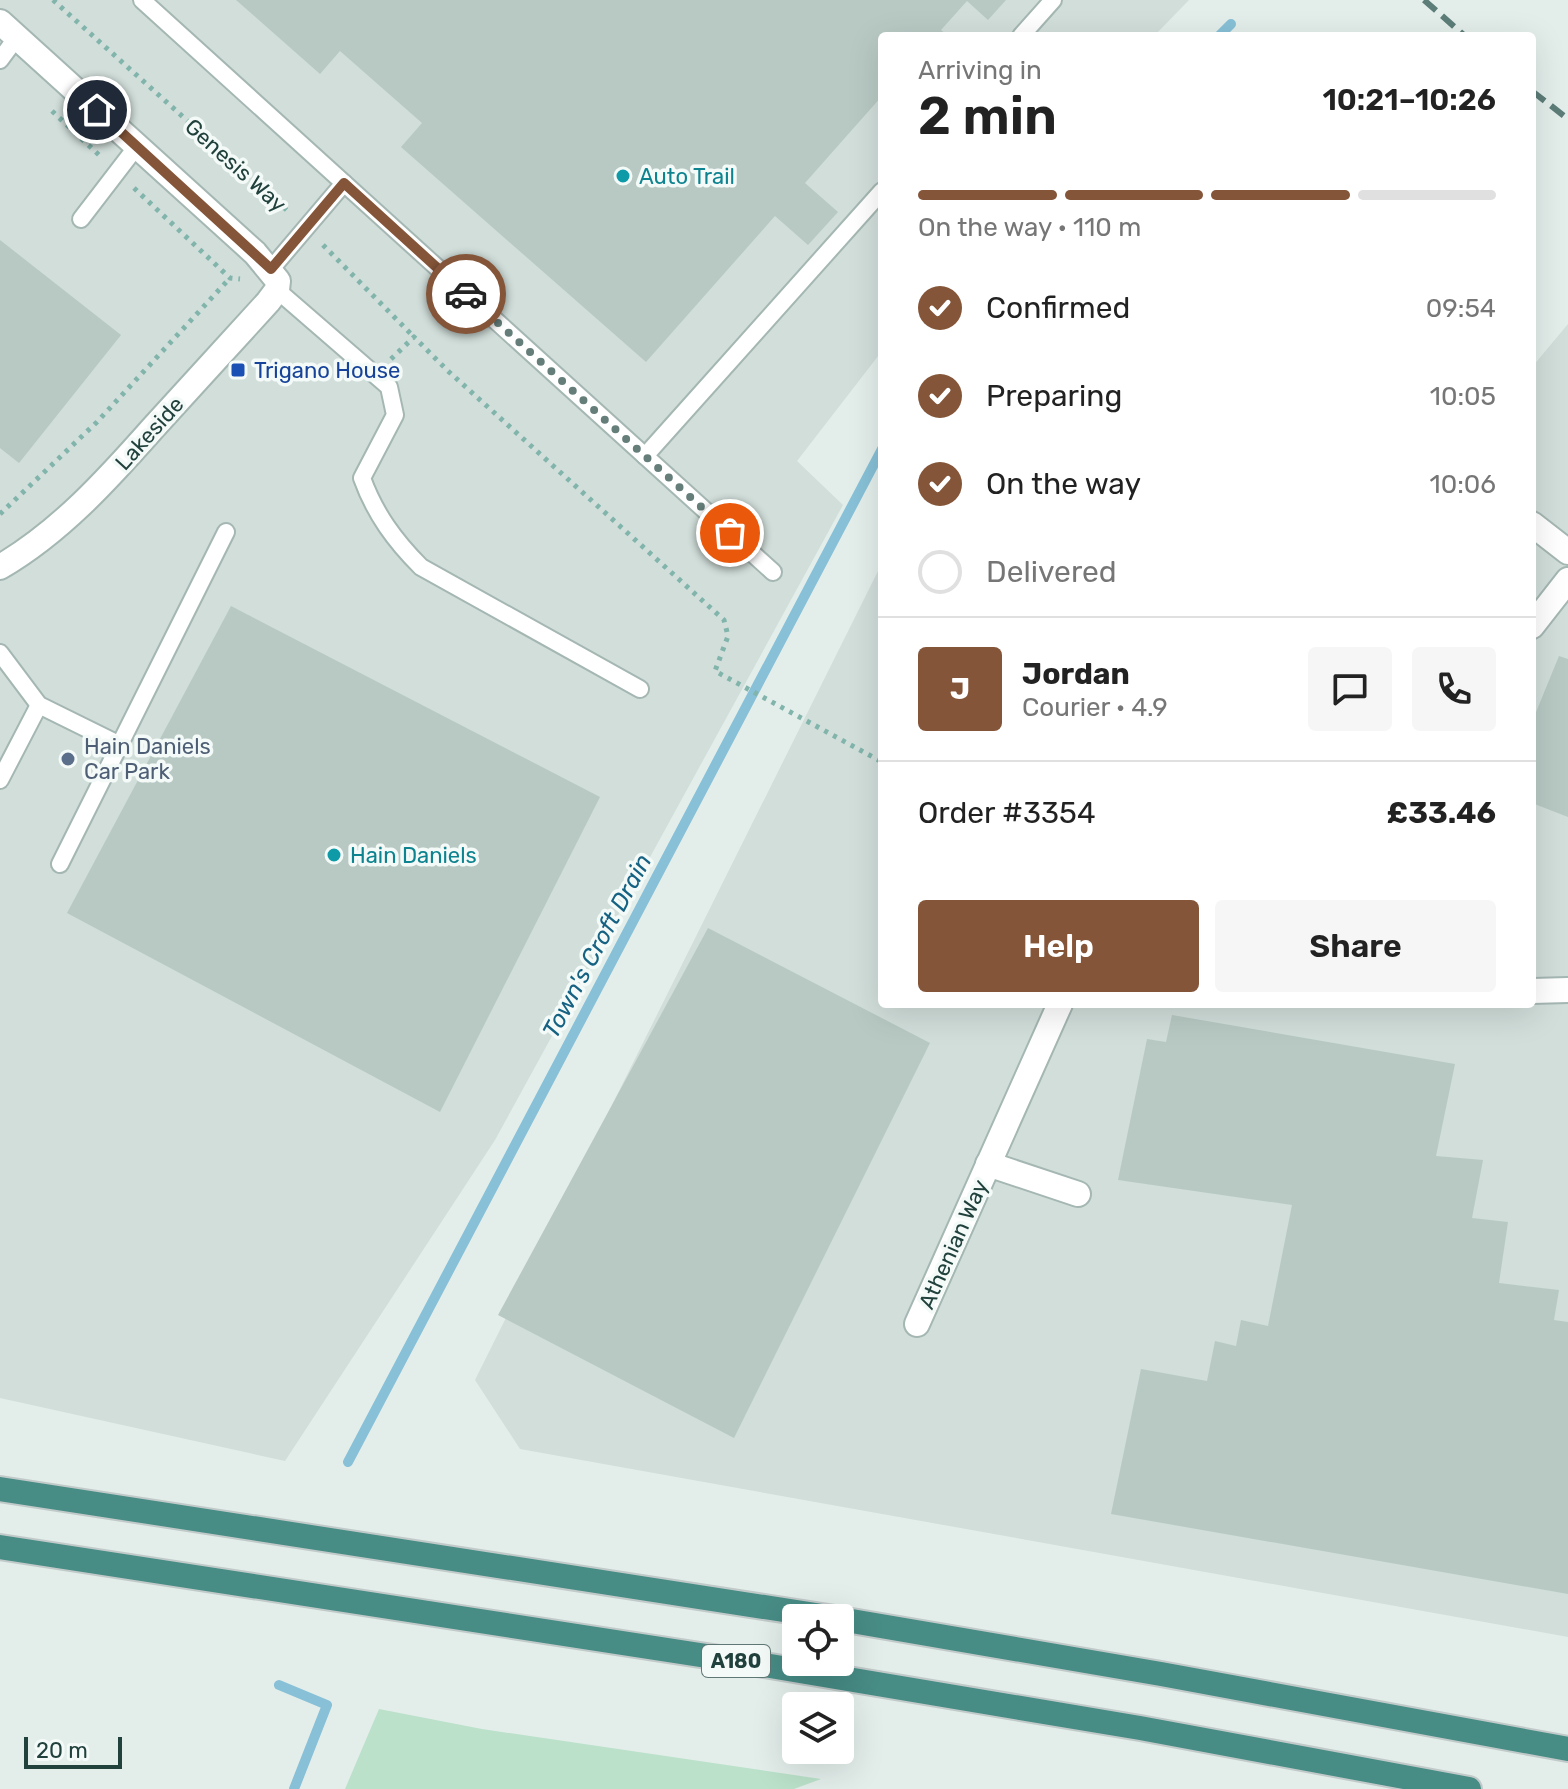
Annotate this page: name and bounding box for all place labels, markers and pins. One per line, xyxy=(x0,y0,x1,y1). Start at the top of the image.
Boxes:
pin xyxy=(63,76,131,144)
place label: Auto Trail xyxy=(639,163,735,190)
marker: Auto Trail xyxy=(614,167,632,185)
place label: Trigano House xyxy=(254,357,400,384)
marker: Trigano House xyxy=(229,361,247,379)
pin xyxy=(696,499,764,567)
place label: Hain Daniels Car Park xyxy=(84,733,211,785)
marker: Hain Daniels Car Park xyxy=(59,750,77,768)
place label: Hain Daniels xyxy=(350,842,477,869)
marker: Hain Daniels xyxy=(325,846,343,864)

